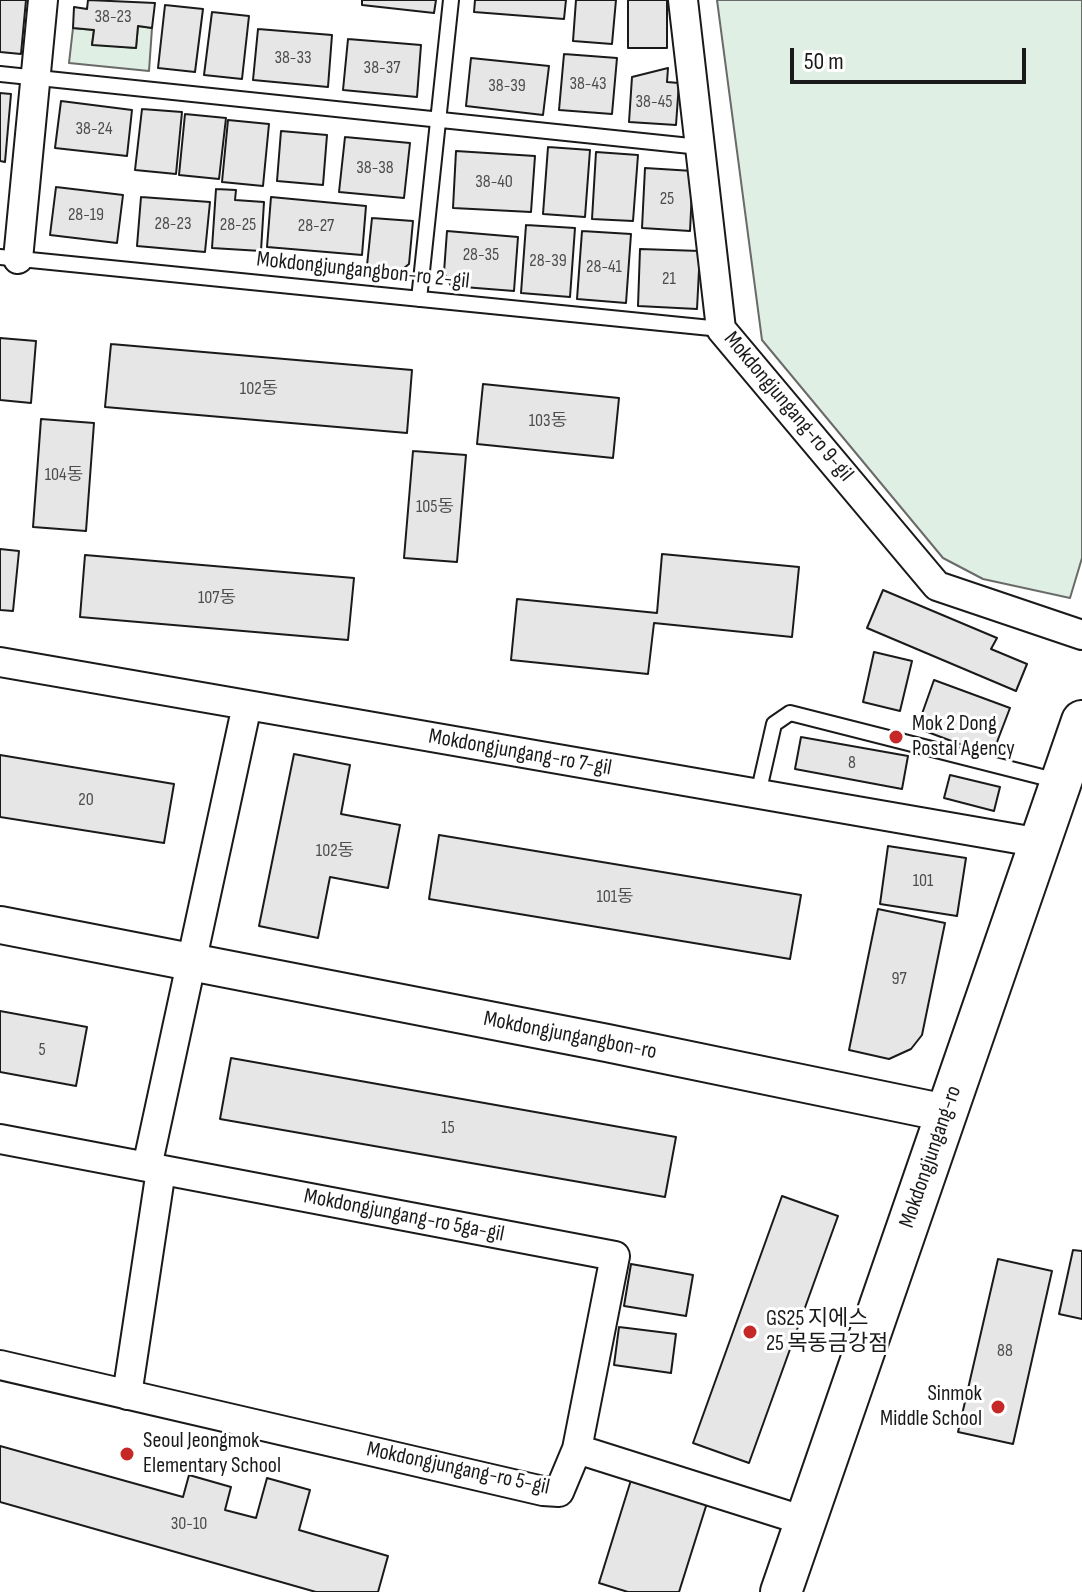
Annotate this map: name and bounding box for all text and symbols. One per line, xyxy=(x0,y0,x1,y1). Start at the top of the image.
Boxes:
house number: 38-23 xyxy=(94,6,132,28)
scale bar xyxy=(794,32,1030,82)
house number: 38-33 xyxy=(274,47,312,69)
text: 50 m xyxy=(804,47,844,76)
house number: 38-37 xyxy=(364,57,400,79)
house number: 38-43 xyxy=(569,73,607,95)
house number: 38-39 xyxy=(488,75,526,97)
house number: 38-45 xyxy=(636,91,672,113)
house number: 38-24 xyxy=(76,118,112,140)
house number: 38-38 xyxy=(356,157,394,179)
house number: 38-40 xyxy=(475,171,513,193)
house number: 25 xyxy=(660,188,674,210)
house number: 28-19 xyxy=(68,204,104,226)
house number: 28-23 xyxy=(155,213,191,235)
house number: 28-25 xyxy=(220,214,256,236)
house number: 28-27 xyxy=(298,215,334,237)
house number: 28-35 xyxy=(463,244,499,266)
street label: Mokdongjungangbon-ro 2-gil xyxy=(255,247,471,295)
house number: 28-39 xyxy=(529,250,567,272)
house number: 28-41 xyxy=(586,256,622,278)
house number: 21 xyxy=(662,268,676,290)
street label: Mokdongjungang-ro 9-gil xyxy=(718,327,858,487)
house number: 102동 xyxy=(240,378,278,400)
house number: 103동 xyxy=(529,410,567,432)
house number: 104동 xyxy=(45,464,83,486)
house number: 105동 xyxy=(416,496,454,518)
house number: 107동 xyxy=(198,587,236,609)
place label: Mok 2 Dong Postal Agency xyxy=(912,711,1015,762)
street label: Mokdongjungang-ro 7-gil xyxy=(426,724,614,782)
marker: Mok 2 Dong Postal Agency xyxy=(887,728,905,746)
house number: 8 xyxy=(848,752,856,774)
house number: 20 xyxy=(78,789,94,811)
house number: 102동 xyxy=(316,840,354,862)
house number: 101 xyxy=(913,870,933,892)
house number: 101동 xyxy=(596,886,634,908)
house number: 97 xyxy=(891,968,907,990)
street label: Mokdongjungangbon-ro xyxy=(481,1006,659,1066)
house number: 5 xyxy=(38,1039,46,1061)
street label: Mokdongjungang-ro xyxy=(894,1082,968,1232)
house number: 15 xyxy=(441,1117,455,1139)
street label: Mokdongjungang-ro 5ga-gil xyxy=(302,1184,506,1248)
place label: GS25 지에스 25 목동금강점 xyxy=(766,1306,889,1358)
marker: GS25 지에스 25 목동금강점 xyxy=(741,1323,759,1341)
house number: 88 xyxy=(997,1340,1013,1362)
place label: Sinmok Middle School xyxy=(880,1381,982,1432)
marker: Sinmok Middle School xyxy=(989,1398,1007,1416)
place label: Seoul Jeongmok Elementary School xyxy=(143,1428,281,1480)
street label: Mokdongjungang-ro 5-gil xyxy=(364,1437,552,1501)
marker: Seoul Jeongmok Elementary School xyxy=(118,1445,136,1463)
house number: 30-10 xyxy=(171,1513,207,1535)

